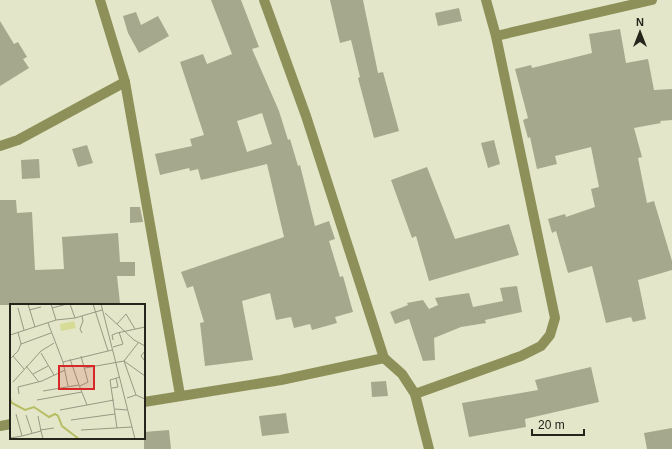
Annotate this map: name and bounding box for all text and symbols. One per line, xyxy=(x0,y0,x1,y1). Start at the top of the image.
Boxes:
north arrow xyxy=(620,12,660,52)
text: N xyxy=(636,16,644,28)
inset map xyxy=(10,304,145,439)
scale bar xyxy=(532,411,584,437)
text: 20 m xyxy=(538,418,565,432)

